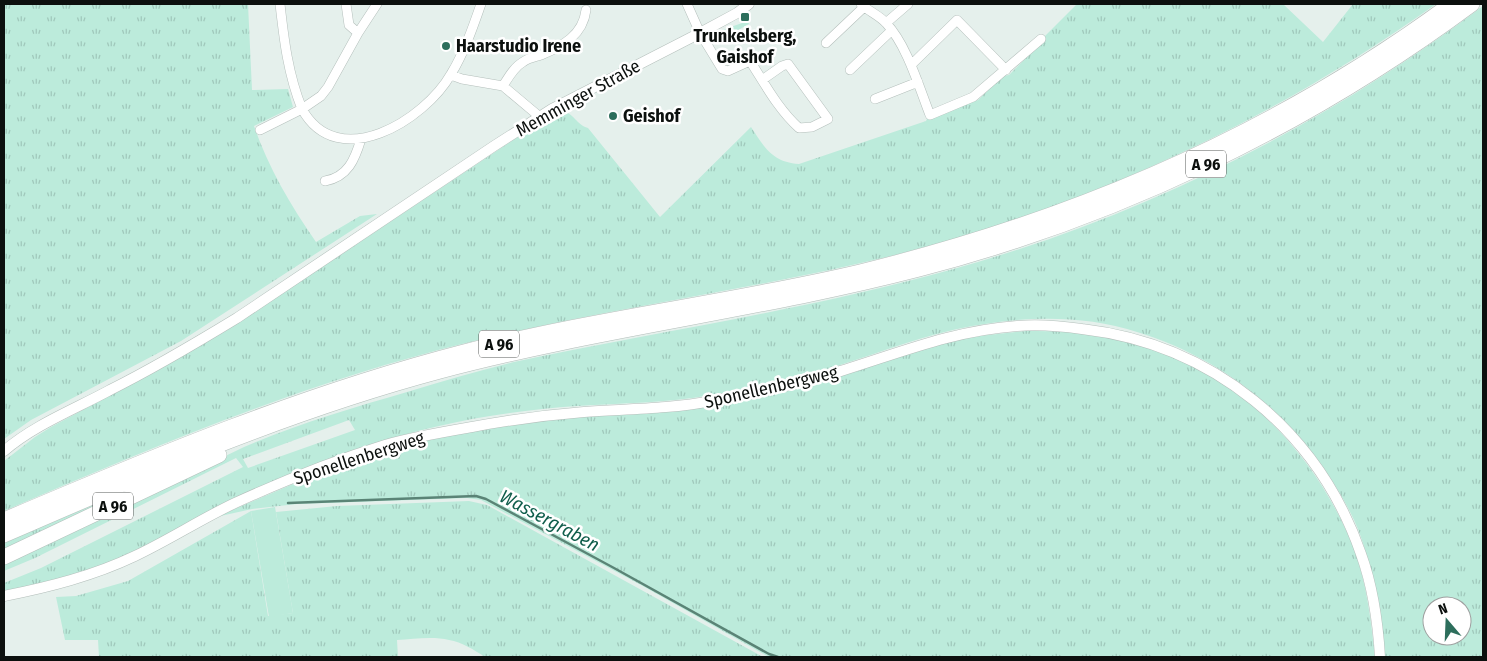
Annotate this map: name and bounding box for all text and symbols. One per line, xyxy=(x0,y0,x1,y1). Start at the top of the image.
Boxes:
marker: Trunkelsberg, Gaishof xyxy=(739,11,751,23)
place label: Trunkelsberg, Gaishof xyxy=(694,25,796,68)
place label: Haarstudio Irene xyxy=(456,35,581,57)
marker: Haarstudio Irene xyxy=(440,40,452,52)
street label: Memminger Straße xyxy=(512,55,644,141)
place label: Geishof xyxy=(623,105,682,127)
marker: Geishof xyxy=(607,110,619,122)
road number: A 96 xyxy=(1186,150,1226,178)
road number: A 96 xyxy=(479,330,519,358)
street label: Sponellenbergweg xyxy=(702,361,840,413)
street label: Sponellenbergweg xyxy=(291,426,428,490)
water label: Wassergraben xyxy=(496,485,604,556)
road number: A 96 xyxy=(93,492,133,520)
north arrow xyxy=(1422,596,1472,646)
text: N xyxy=(1436,600,1450,619)

